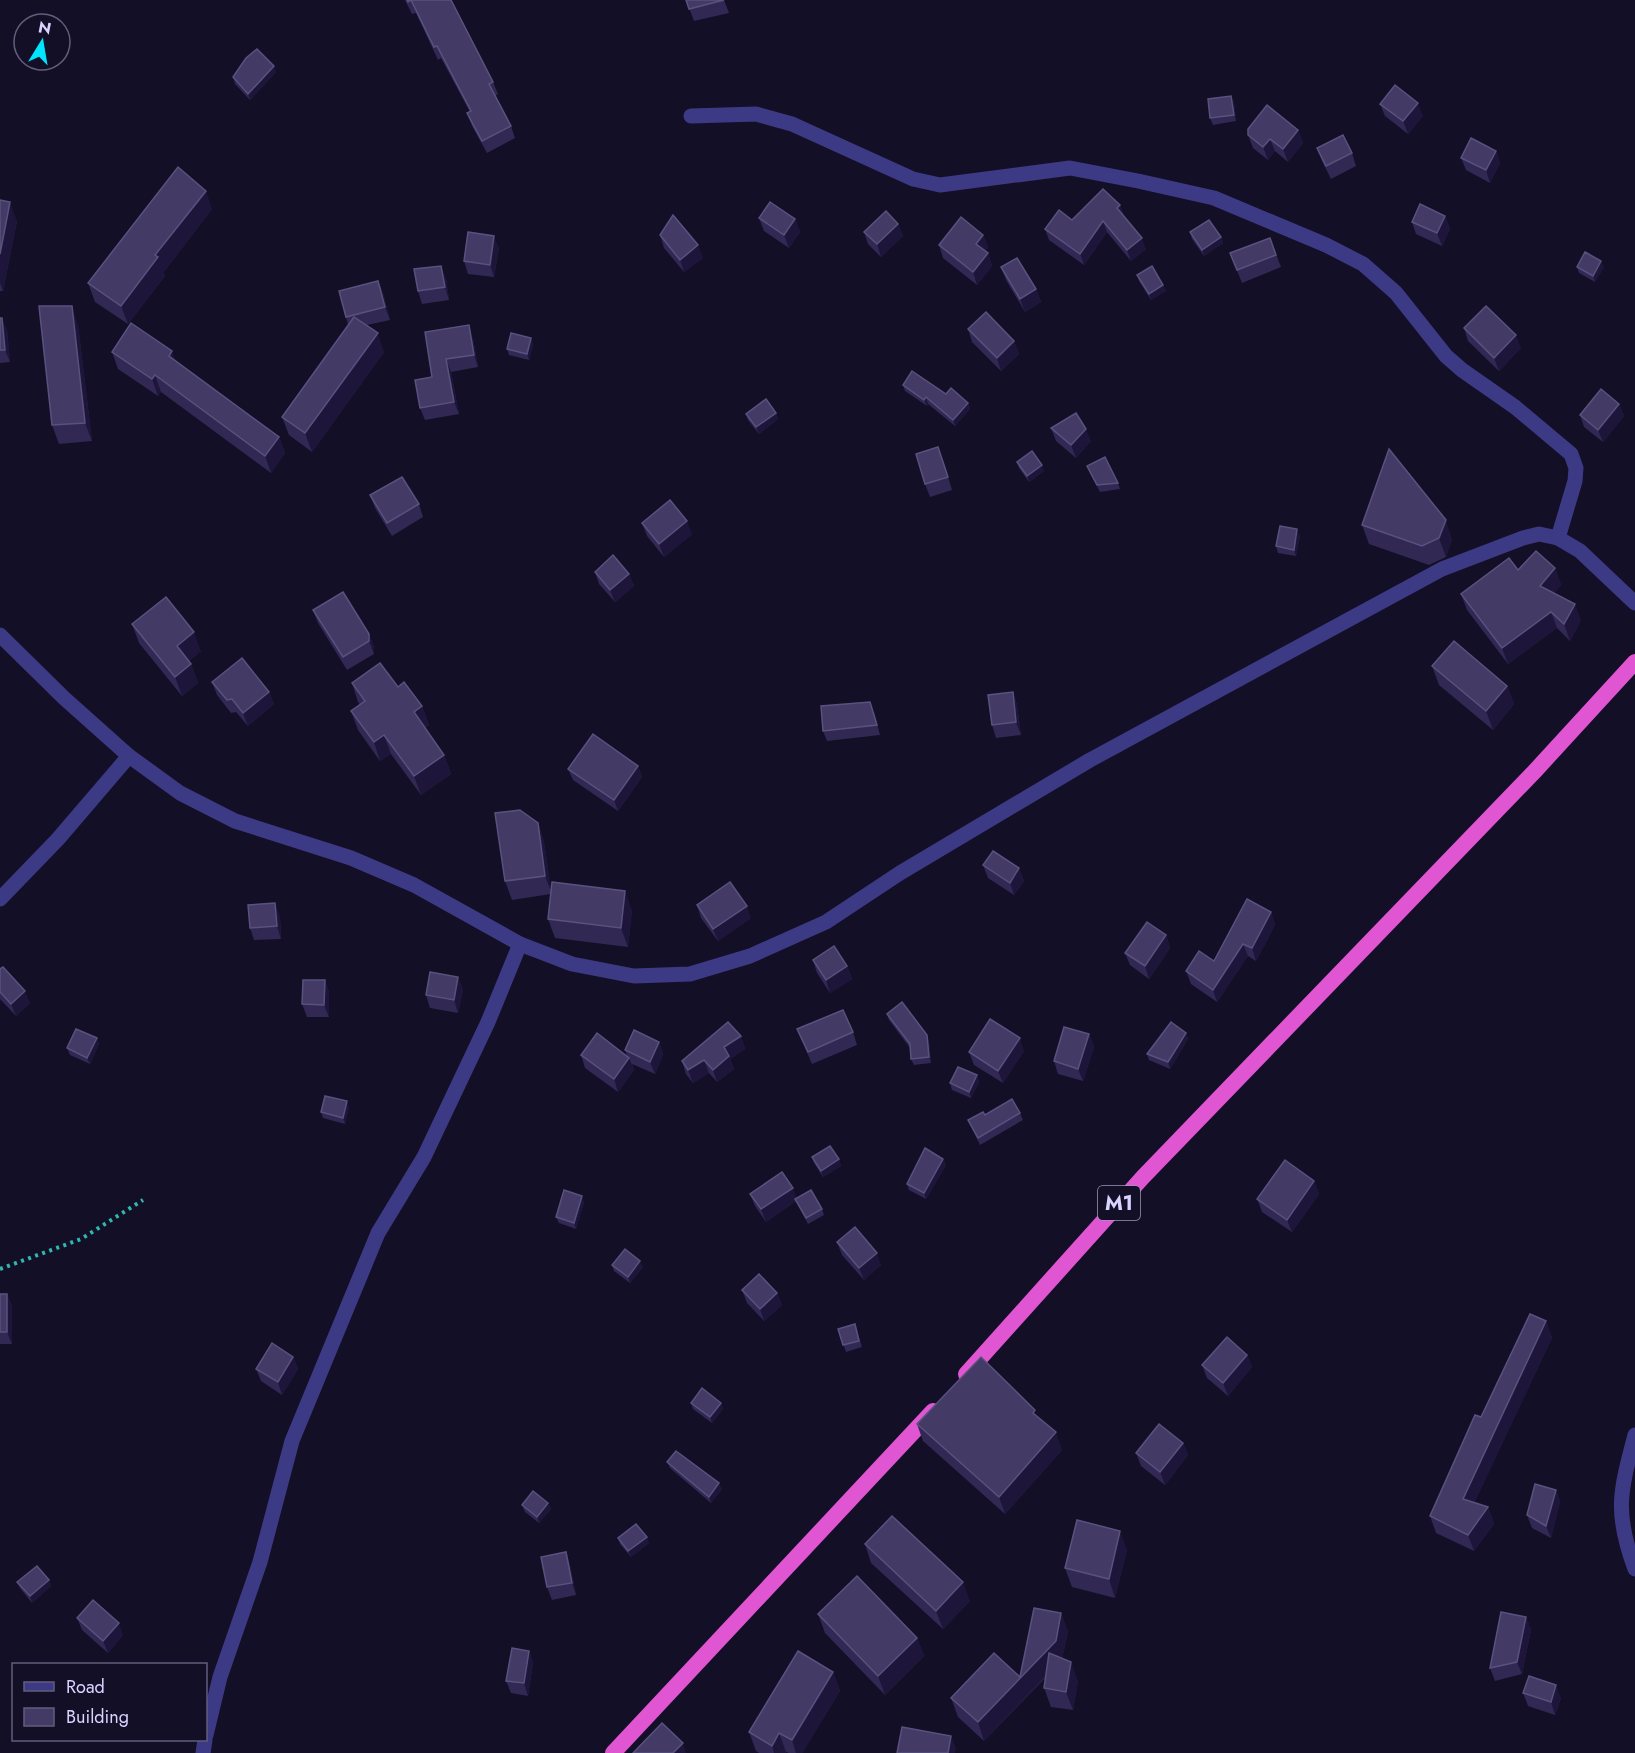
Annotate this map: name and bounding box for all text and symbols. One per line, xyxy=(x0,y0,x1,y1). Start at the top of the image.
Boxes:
north arrow xyxy=(12,12,72,72)
text: N xyxy=(36,15,53,40)
road number: M1 xyxy=(1098,1186,1140,1220)
legend xyxy=(12,1663,207,1741)
text: Road xyxy=(66,1674,105,1700)
text: Building xyxy=(66,1704,129,1730)

